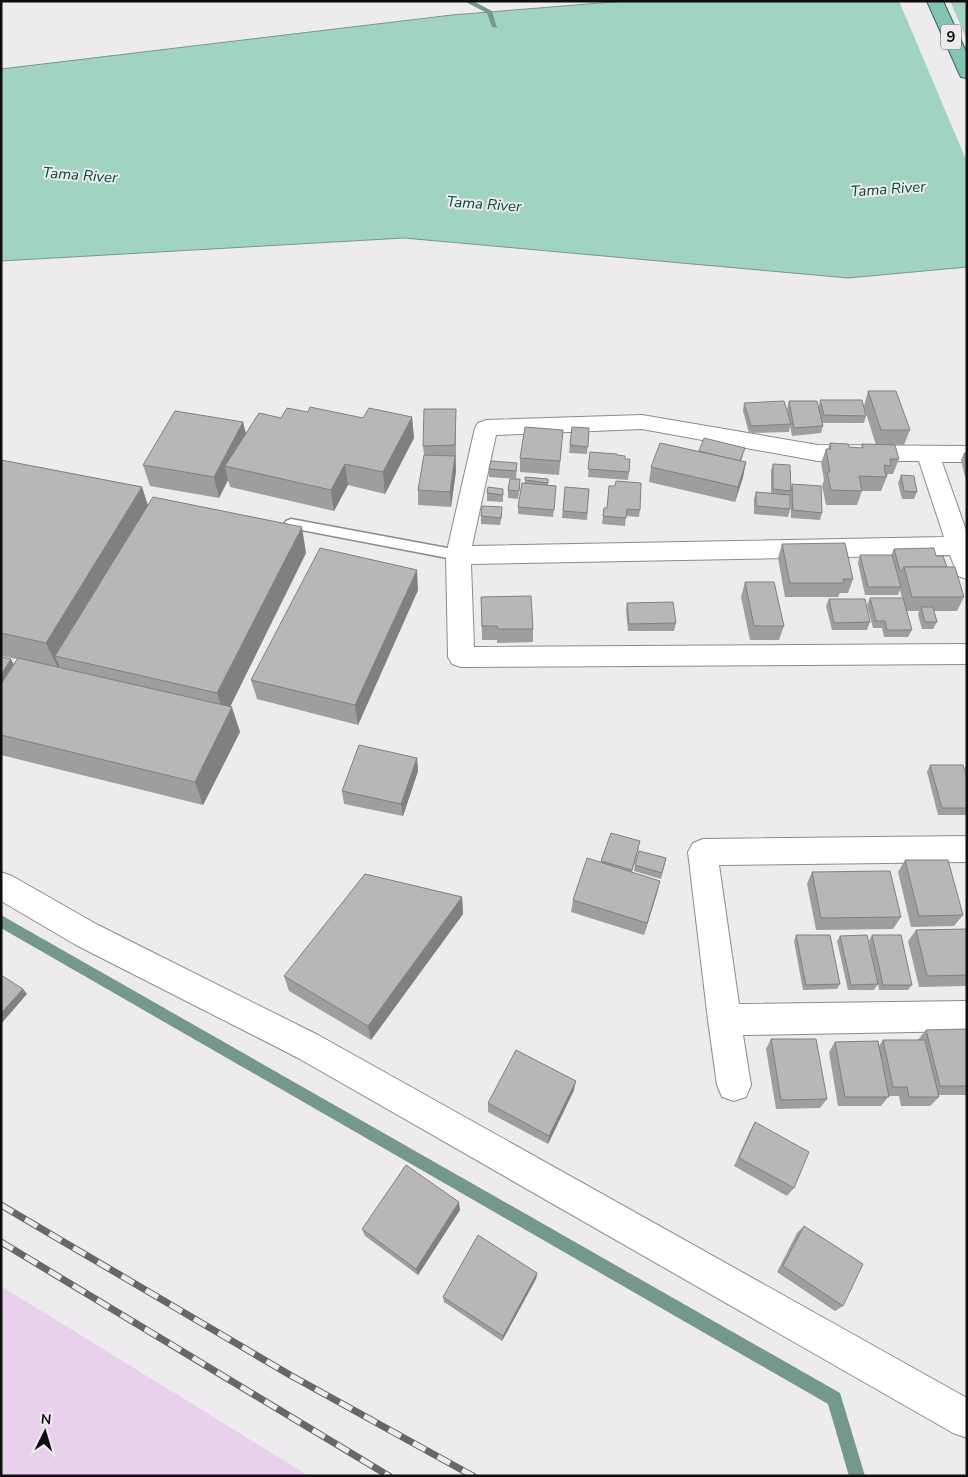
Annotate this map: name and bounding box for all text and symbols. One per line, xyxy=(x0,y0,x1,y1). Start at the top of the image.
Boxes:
road number: 9 xyxy=(941,24,961,50)
water label: Tama River xyxy=(42,162,119,188)
water label: Tama River xyxy=(850,176,927,202)
water label: Tama River xyxy=(446,191,523,217)
north arrow xyxy=(20,1407,70,1457)
text: N xyxy=(40,1410,52,1429)

